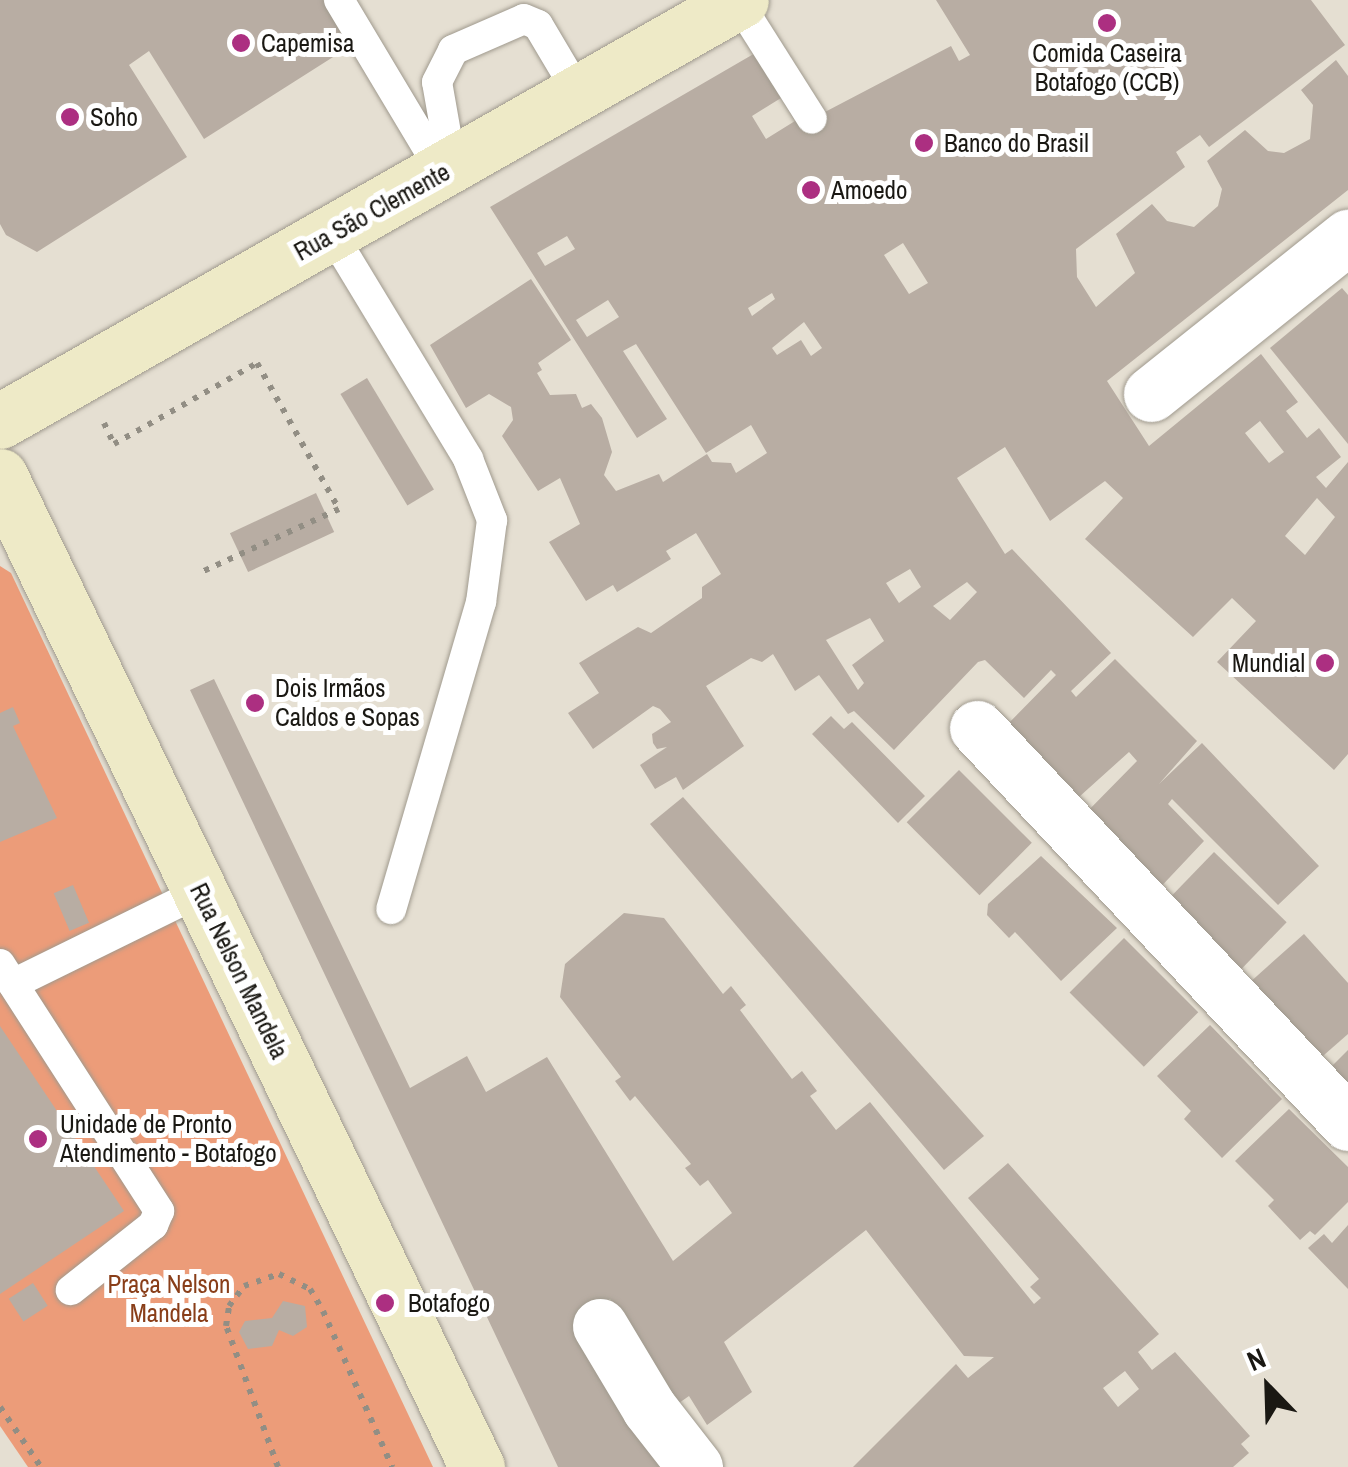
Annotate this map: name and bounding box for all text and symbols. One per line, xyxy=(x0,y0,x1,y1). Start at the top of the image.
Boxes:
marker: Comida Caseira Botafogo (CCB) xyxy=(1096,12,1118,34)
place label: Capemisa xyxy=(261,28,354,58)
marker: Capemisa xyxy=(230,32,252,54)
place label: Comida Caseira Botafogo (CCB) xyxy=(1032,39,1182,98)
place label: Soho xyxy=(90,102,138,132)
marker: Soho xyxy=(59,106,81,128)
place label: Banco do Brasil xyxy=(944,128,1089,158)
marker: Banco do Brasil xyxy=(913,132,935,154)
street label: Rua São Clemente xyxy=(289,157,455,267)
place label: Amoedo xyxy=(831,175,907,205)
marker: Amoedo xyxy=(800,179,822,201)
place label: Mundial xyxy=(1232,648,1305,678)
marker: Mundial xyxy=(1314,652,1336,674)
place label: Dois Irmãos Caldos e Sopas xyxy=(275,674,420,733)
marker: Dois Irmãos Caldos e Sopas xyxy=(244,692,266,714)
street label: Rua Nelson Mandela xyxy=(184,878,294,1064)
place label: Unidade de Pronto Atendimento - Botafogo xyxy=(60,1110,277,1169)
marker: Unidade de Pronto Atendimento - Botafogo xyxy=(25,1126,51,1152)
park label: Praça Nelson Mandela xyxy=(107,1270,231,1329)
place label: Botafogo xyxy=(408,1288,490,1318)
marker: Botafogo xyxy=(372,1290,398,1316)
north arrow xyxy=(1218,1337,1318,1437)
text: N xyxy=(1241,1339,1271,1380)

